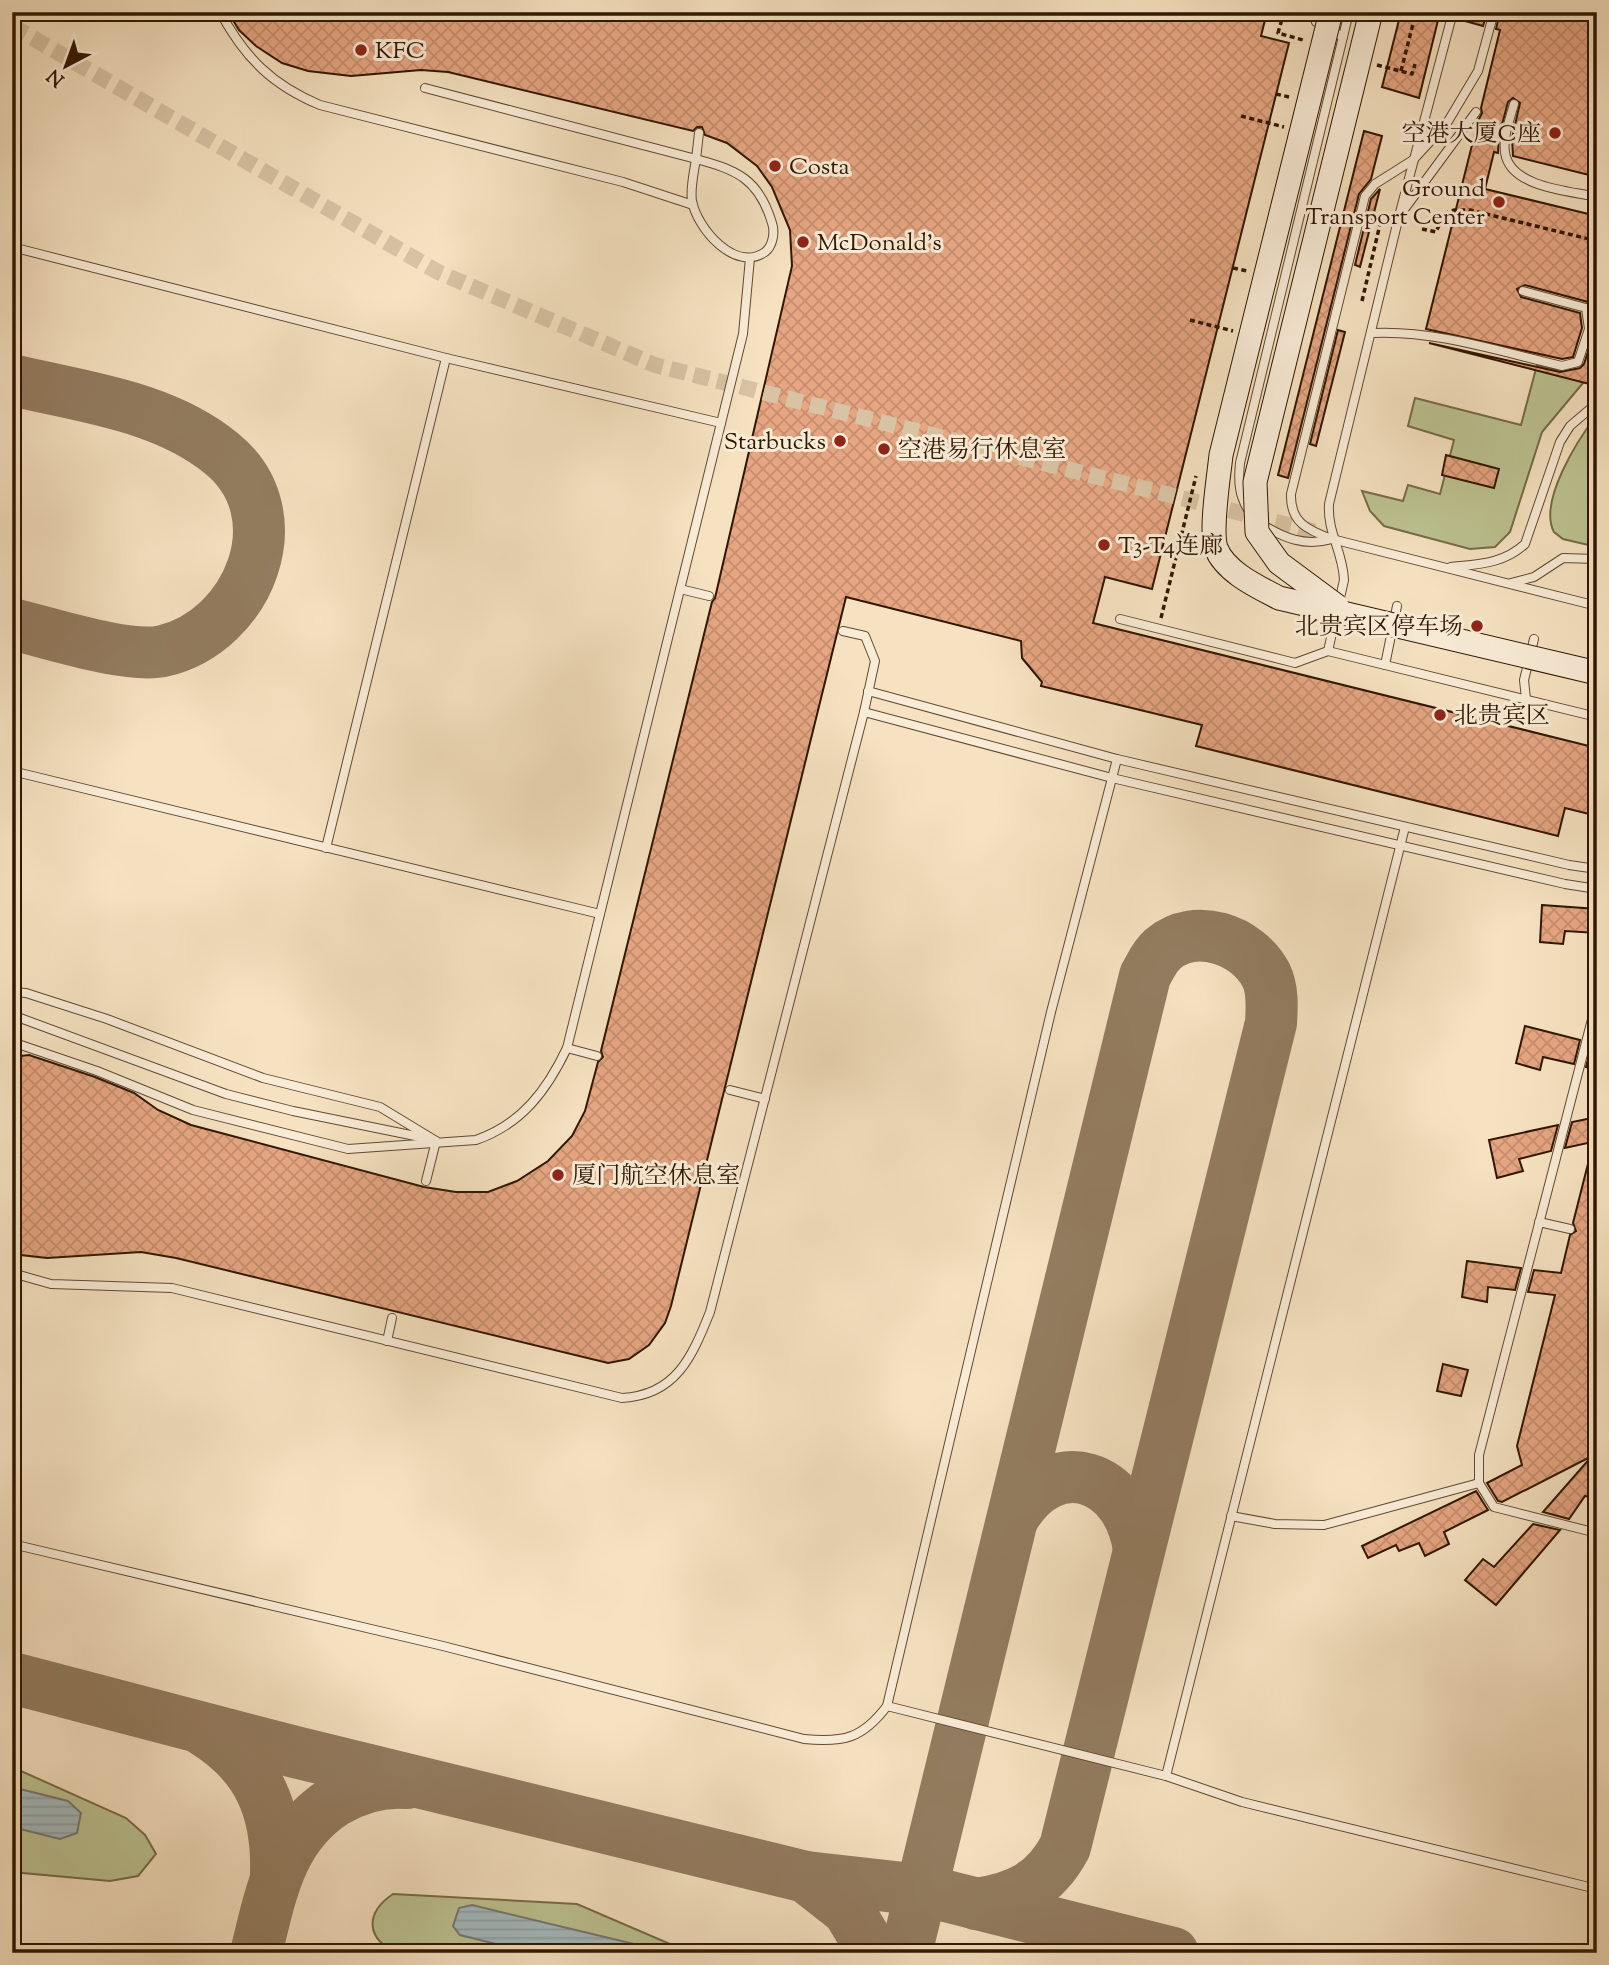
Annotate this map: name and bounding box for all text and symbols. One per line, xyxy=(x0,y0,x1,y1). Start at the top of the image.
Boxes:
north arrow xyxy=(32,32,102,102)
place label: KFC xyxy=(375,35,425,69)
marker: KFC xyxy=(353,42,369,58)
text: N xyxy=(42,62,71,92)
place label: 空港大厦C座 xyxy=(1402,118,1541,152)
marker: 空港大厦C座 xyxy=(1547,125,1563,141)
place label: Costa xyxy=(789,151,850,185)
marker: Costa xyxy=(767,158,783,174)
place label: Ground Transport Center xyxy=(1306,173,1485,235)
marker: Ground Transport Center xyxy=(1491,194,1507,210)
place label: McDonald's xyxy=(817,227,942,261)
marker: McDonald's xyxy=(795,234,811,250)
place label: Starbucks xyxy=(724,426,826,460)
marker: Starbucks xyxy=(832,433,848,449)
place label: 空港易行休息室 xyxy=(898,434,1066,468)
marker: 空港易行休息室 xyxy=(876,441,892,457)
place label: T3-T4连廊 xyxy=(1118,530,1223,564)
marker: T3-T4连廊 xyxy=(1096,537,1112,553)
place label: 北贵宾区停车场 xyxy=(1295,611,1463,645)
marker: 北贵宾区停车场 xyxy=(1469,618,1485,634)
place label: 北贵宾区 xyxy=(1454,700,1550,734)
marker: 北贵宾区 xyxy=(1432,707,1448,723)
place label: 厦门航空休息室 xyxy=(572,1160,740,1194)
marker: 厦门航空休息室 xyxy=(550,1167,566,1183)

